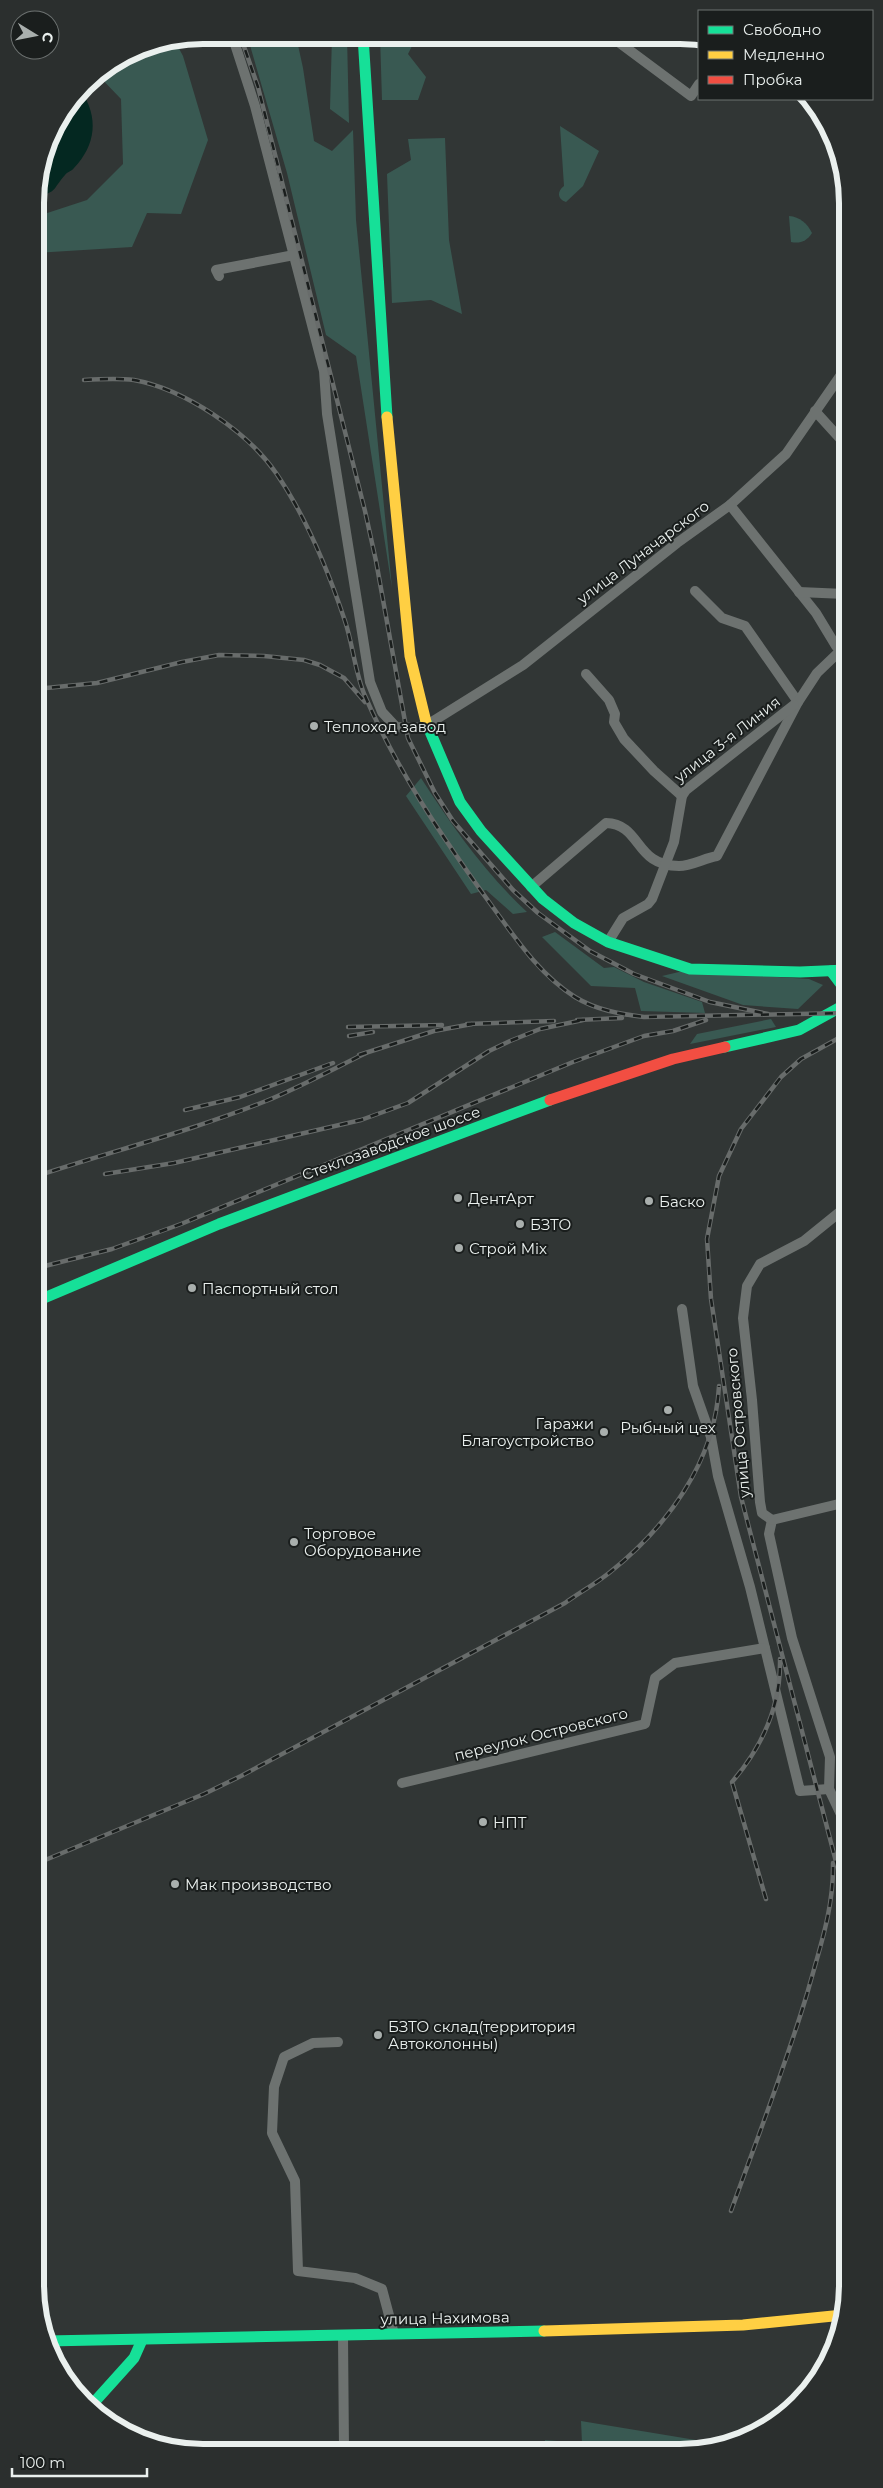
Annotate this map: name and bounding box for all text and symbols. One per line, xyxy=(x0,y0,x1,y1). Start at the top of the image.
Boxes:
north arrow xyxy=(10,10,60,60)
legend xyxy=(698,10,873,100)
text: Свободно xyxy=(743,20,821,39)
text: С xyxy=(38,31,58,44)
text: Медленно xyxy=(743,45,825,64)
text: Пробка xyxy=(743,70,802,89)
street label: улица Луначарского xyxy=(572,496,713,608)
street label: улица 3-я Линия xyxy=(669,692,784,787)
place label: Теплоход завод xyxy=(324,717,446,736)
marker: Теплоход завод xyxy=(308,720,320,732)
street label: Стеклозаводское шоссе xyxy=(299,1102,483,1184)
place label: ДентАрт xyxy=(468,1189,535,1208)
marker: ДентАрт xyxy=(452,1192,464,1204)
place label: Баско xyxy=(659,1192,705,1211)
marker: Баско xyxy=(643,1195,655,1207)
place label: БЗТО xyxy=(530,1215,571,1234)
marker: БЗТО xyxy=(514,1218,526,1230)
place label: Строй Mix xyxy=(469,1239,547,1258)
marker: Строй Mix xyxy=(453,1242,465,1254)
place label: Паспортный стол xyxy=(202,1279,338,1298)
marker: Паспортный стол xyxy=(186,1282,198,1294)
street label: улица Островского xyxy=(722,1347,754,1500)
marker: Рыбный цех xyxy=(662,1404,674,1416)
place label: Гаражи Благоустройство xyxy=(461,1414,594,1450)
place label: Рыбный цех xyxy=(620,1418,716,1437)
marker: Гаражи Благоустройство xyxy=(598,1426,610,1438)
place label: Торговое Оборудование xyxy=(304,1524,421,1560)
marker: Торговое Оборудование xyxy=(288,1536,300,1548)
street label: переулок Островского xyxy=(452,1703,630,1765)
place label: НПТ xyxy=(493,1813,527,1832)
marker: НПТ xyxy=(477,1816,489,1828)
place label: Мак производство xyxy=(185,1875,332,1894)
marker: Мак производство xyxy=(169,1878,181,1890)
place label: БЗТО склад(территория Автоколонны) xyxy=(388,2017,576,2053)
marker: БЗТО склад(территория Автоколонны) xyxy=(372,2029,384,2041)
street label: улица Нахимова xyxy=(379,2307,510,2329)
scale bar xyxy=(12,2446,148,2478)
text: 100 m xyxy=(20,2453,65,2472)

